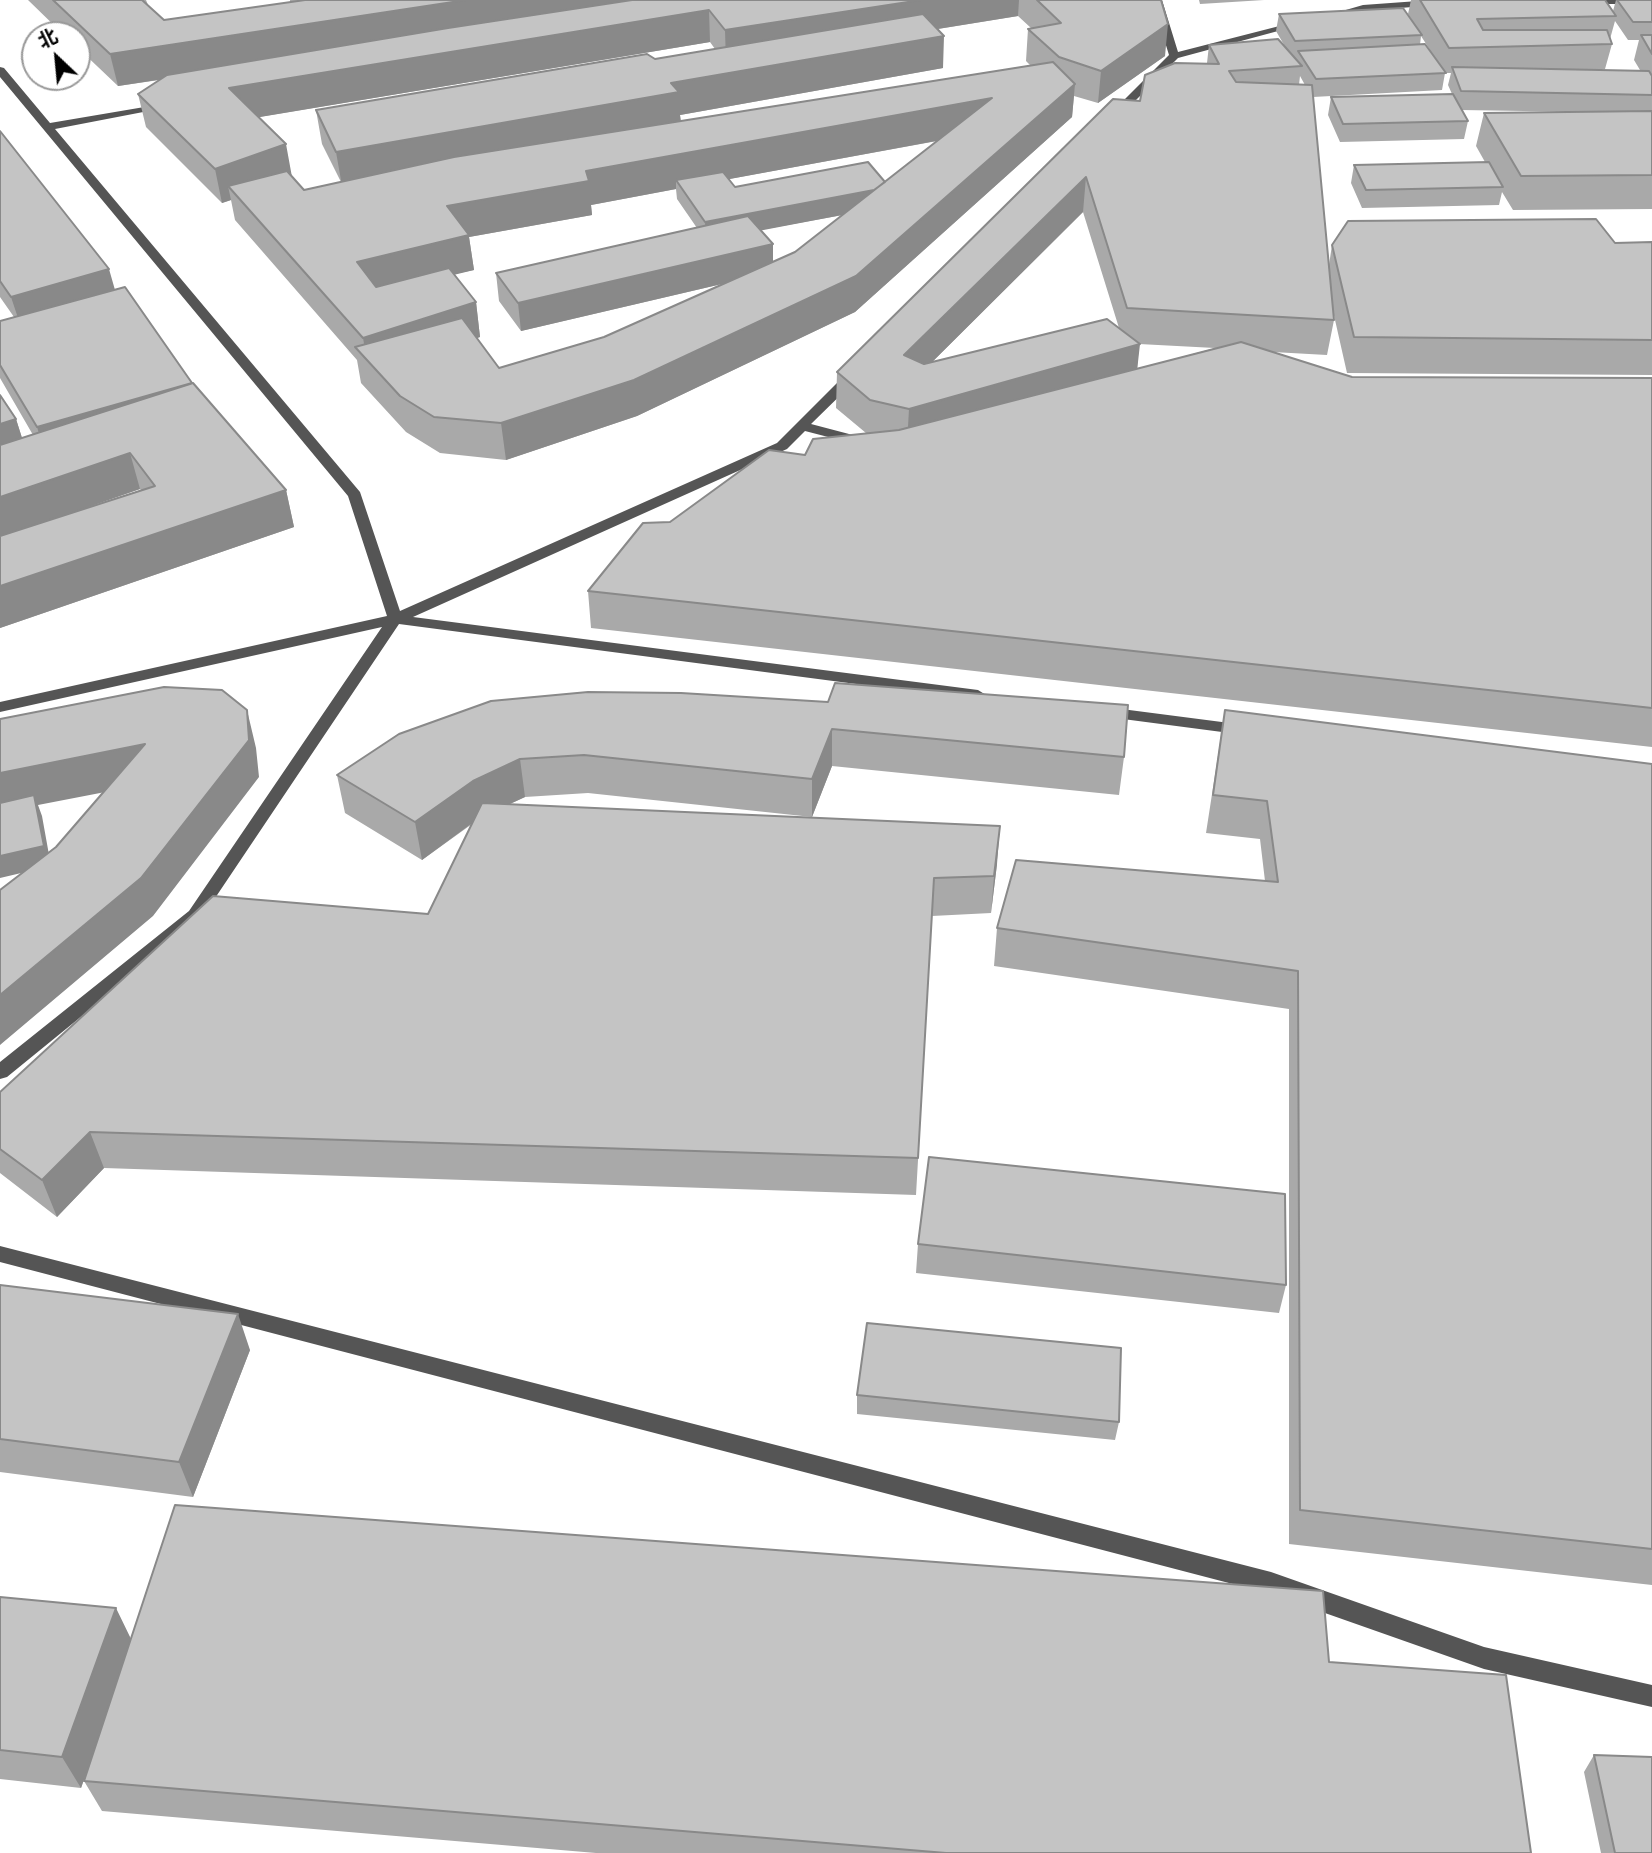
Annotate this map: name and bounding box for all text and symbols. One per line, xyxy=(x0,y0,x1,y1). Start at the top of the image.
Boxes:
north arrow xyxy=(21,21,91,91)
text: 北 xyxy=(34,25,61,52)

